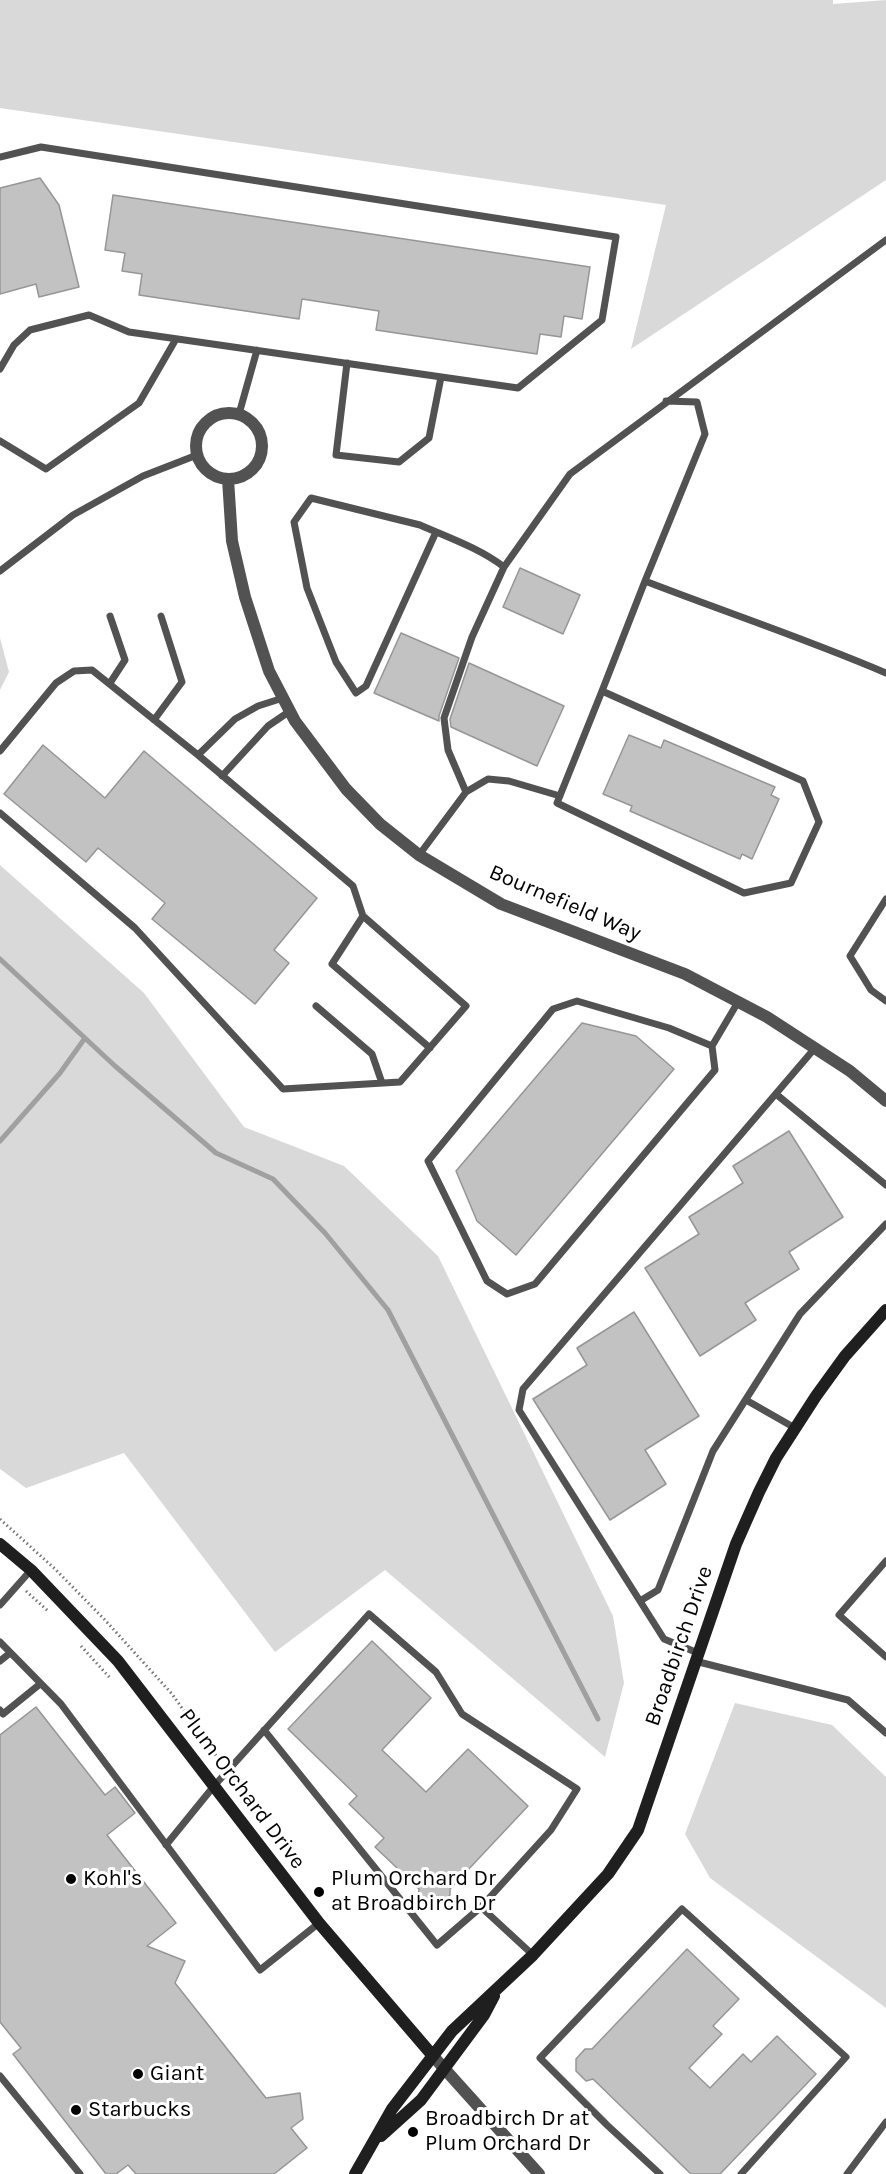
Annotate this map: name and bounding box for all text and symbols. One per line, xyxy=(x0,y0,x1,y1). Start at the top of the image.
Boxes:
street label: Bournefield Way xyxy=(485,859,645,947)
street label: Broadbirch Drive xyxy=(639,1562,719,1730)
street label: Plum Orchard Drive xyxy=(173,1704,311,1874)
place label: Kohl's xyxy=(83,1866,142,1892)
place label: Plum Orchard Dr at Broadbirch Dr xyxy=(331,1866,496,1918)
marker: Kohl's xyxy=(64,1872,78,1886)
marker: Plum Orchard Dr at Broadbirch Dr xyxy=(312,1885,326,1899)
place label: Giant xyxy=(150,2061,204,2087)
marker: Giant xyxy=(131,2067,145,2081)
place label: Starbucks xyxy=(88,2097,191,2123)
marker: Starbucks xyxy=(69,2103,83,2117)
place label: Broadbirch Dr at Plum Orchard Dr xyxy=(425,2106,590,2158)
marker: Broadbirch Dr at Plum Orchard Dr xyxy=(406,2125,420,2139)

